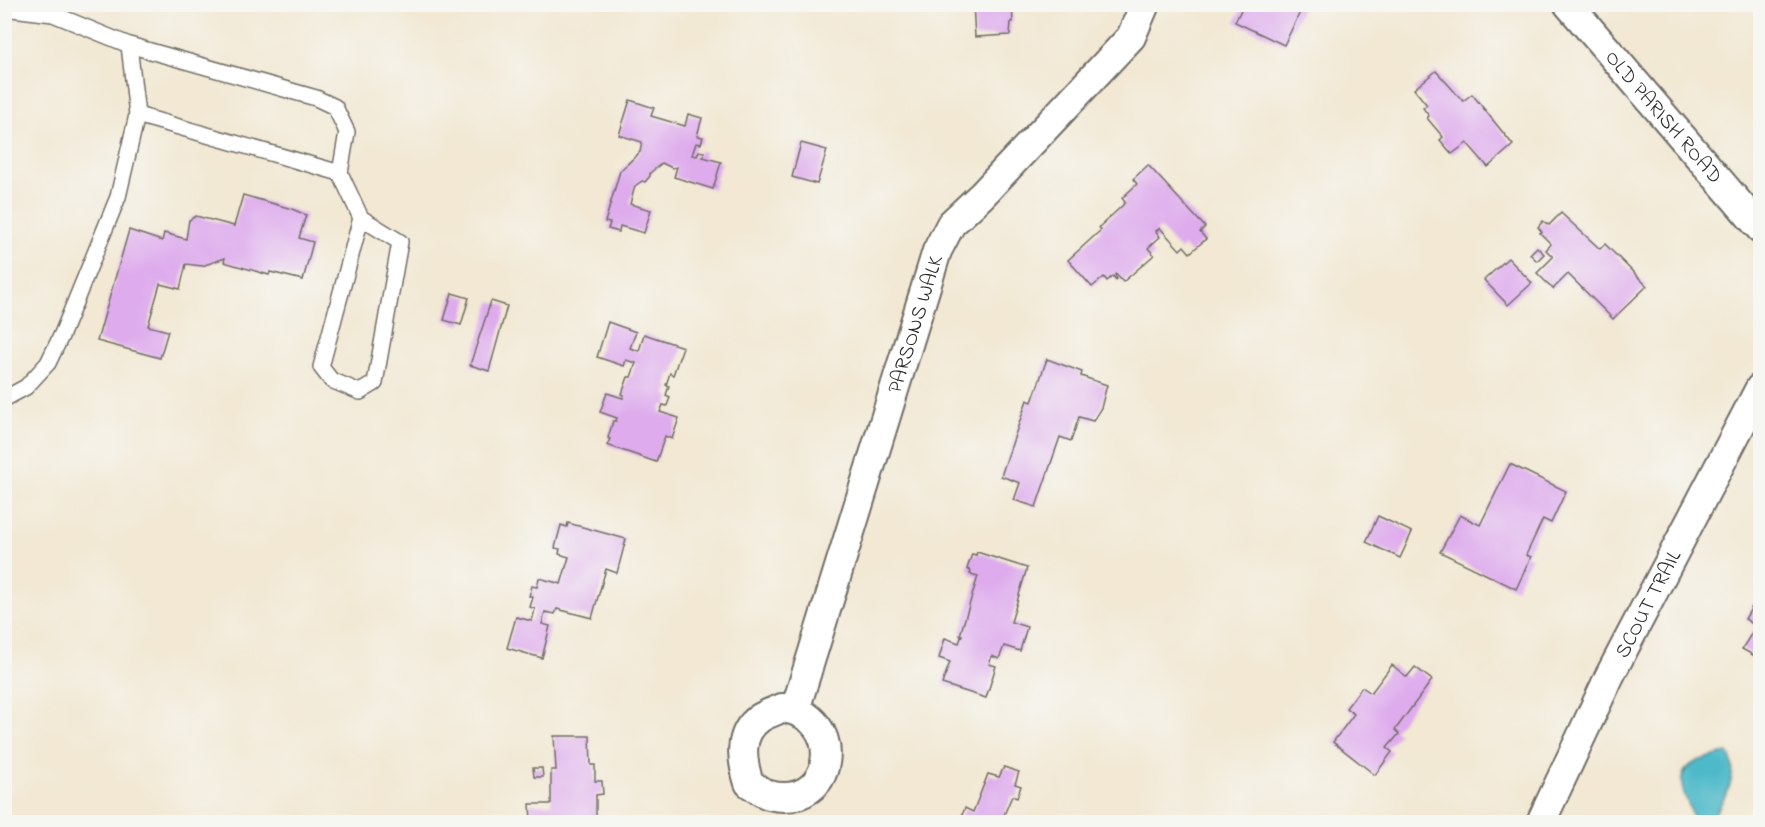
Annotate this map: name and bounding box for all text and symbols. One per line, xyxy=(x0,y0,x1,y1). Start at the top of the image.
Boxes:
street label: OLD PARISH ROAD xyxy=(1597,44,1729,191)
street label: PARSONS WALK xyxy=(881,251,952,397)
street label: SCOUT TRAIL xyxy=(1608,545,1690,664)

